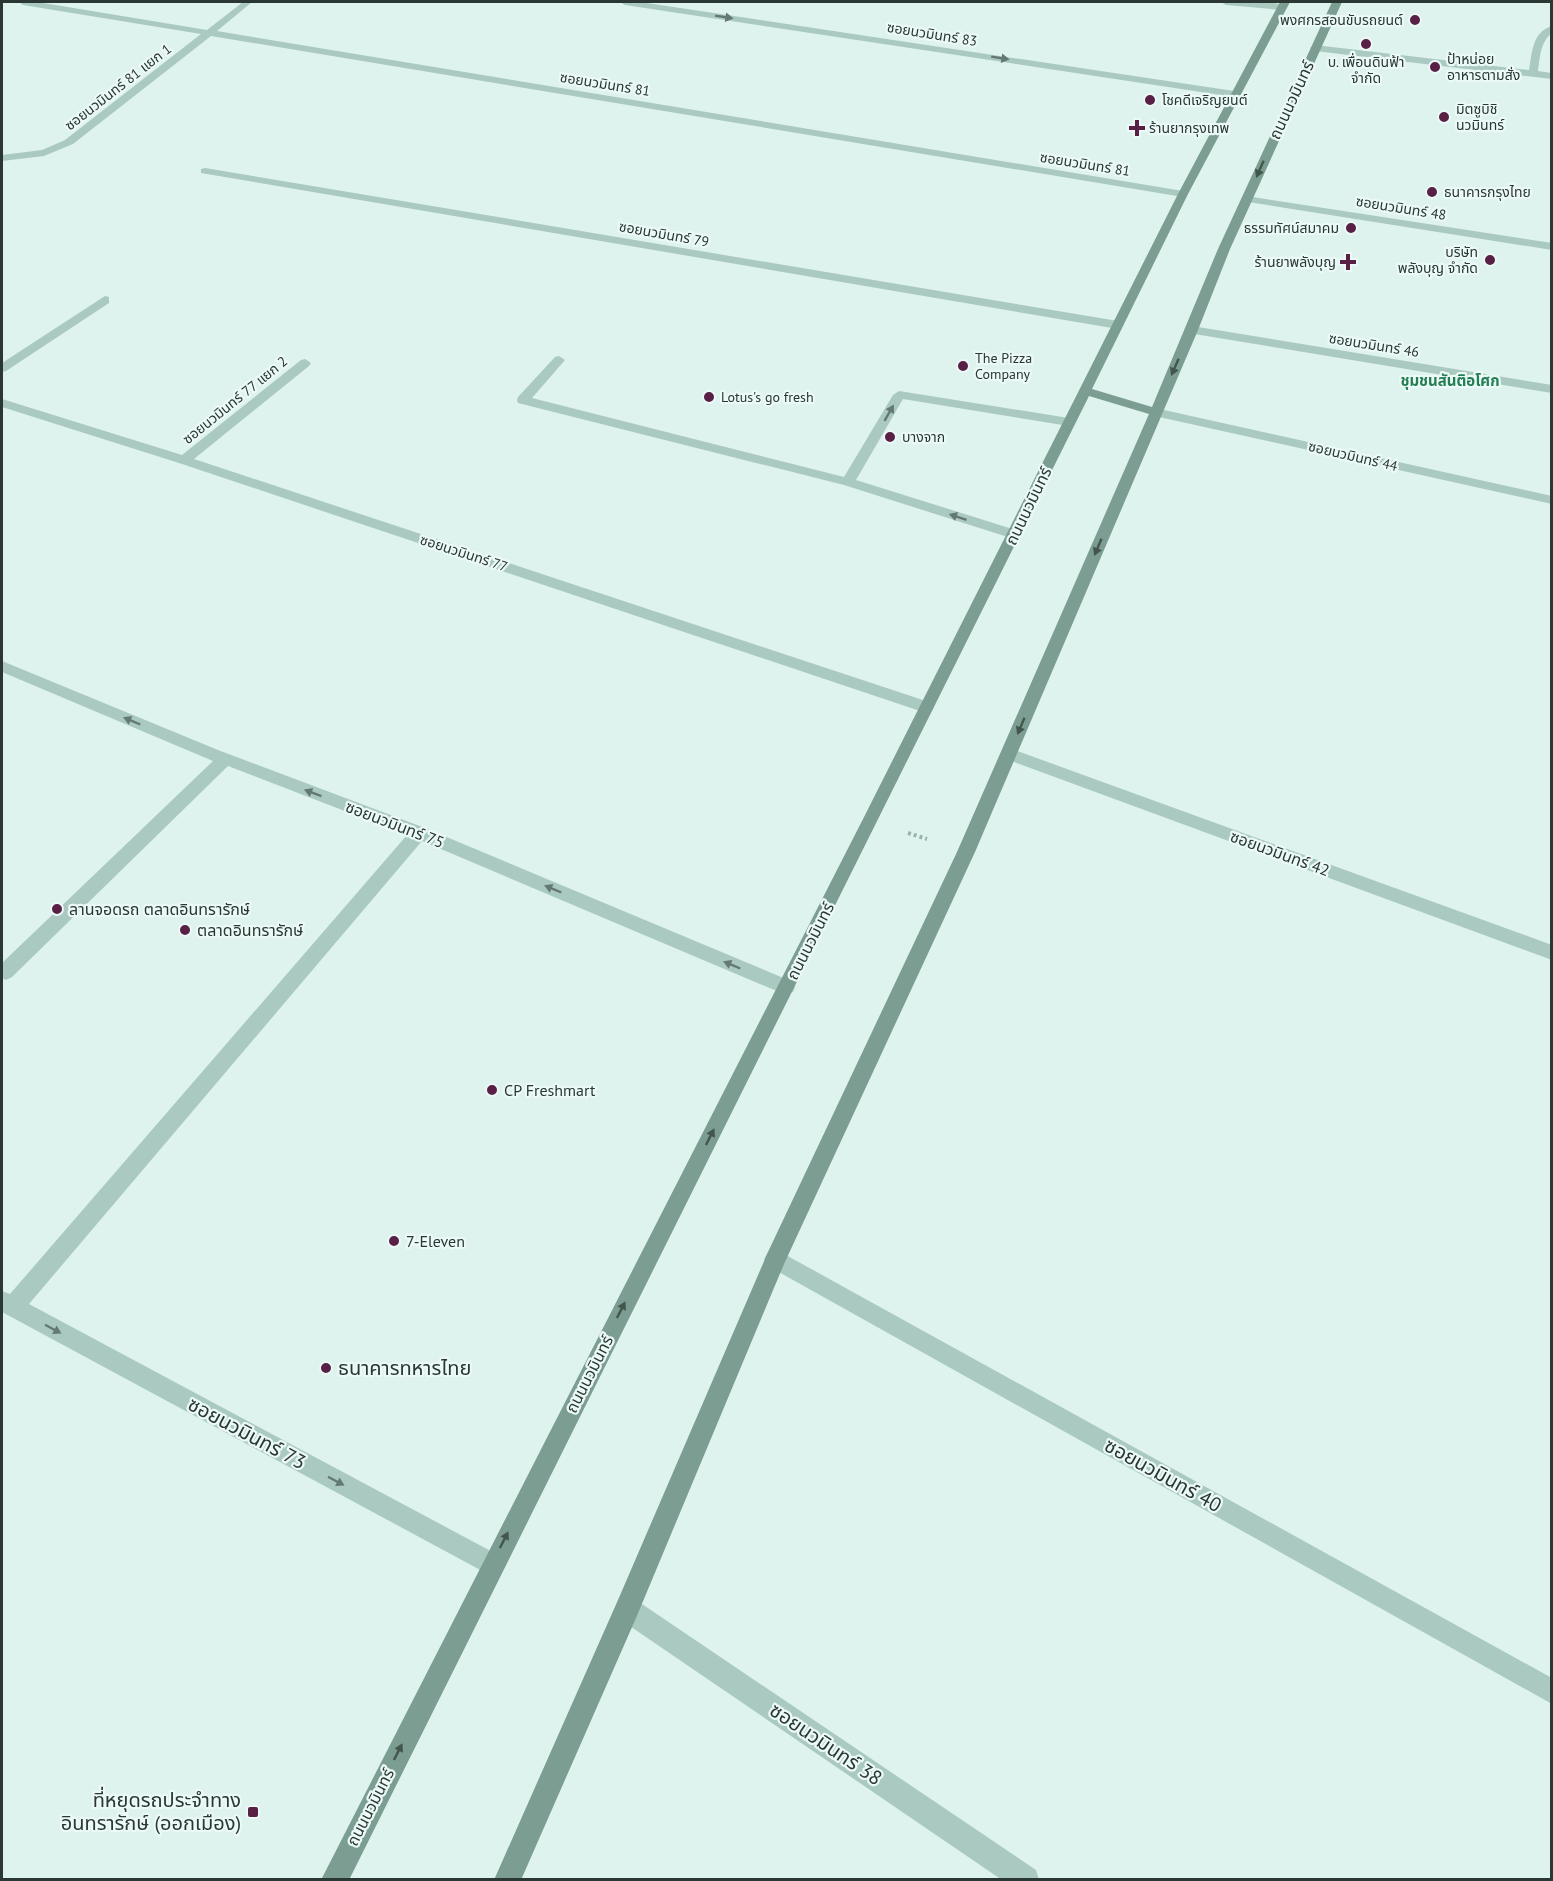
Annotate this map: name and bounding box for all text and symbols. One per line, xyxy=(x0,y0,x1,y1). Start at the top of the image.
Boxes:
place label: พงศกรสอนขับรถยนต์ xyxy=(1280,11,1403,29)
one-way arrow xyxy=(715,12,734,21)
marker: พงศกรสอนขับรถยนต์ xyxy=(1408,13,1422,27)
street label: ซอยนวมินทร์ 83 xyxy=(886,18,978,50)
marker: บ. เพื่อนดินฟ้า จำกัด xyxy=(1359,37,1373,51)
street label: ซอยนวมินทร์ 81 แยก 1 xyxy=(61,40,175,134)
place label: ป้าหน่อย อาหารตามสั่ง xyxy=(1447,50,1520,84)
place label: บ. เพื่อนดินฟ้า จำกัด xyxy=(1328,52,1404,87)
one-way arrow xyxy=(991,54,1010,63)
street label: ถนนนวมินทร์ xyxy=(1264,57,1318,142)
marker: ป้าหน่อย อาหารตามสั่ง xyxy=(1428,60,1442,74)
street label: ซอยนวมินทร์ 81 xyxy=(559,68,651,100)
place label: โชคดีเจริญยนต์ xyxy=(1162,91,1248,109)
marker: โชคดีเจริญยนต์ xyxy=(1143,93,1157,107)
place label: มิตซูบิชิ นวมินทร์ xyxy=(1456,100,1505,134)
marker: มิตซูบิชิ นวมินทร์ xyxy=(1437,110,1451,124)
place label: ร้านยากรุงเทพ xyxy=(1149,119,1230,137)
marker: ร้านยากรุงเทพ xyxy=(1130,121,1144,135)
street label: ซอยนวมินทร์ 81 xyxy=(1039,148,1131,180)
one-way arrow xyxy=(1255,160,1264,178)
place label: ธนาคารกรุงไทย xyxy=(1444,183,1531,201)
marker: ธนาคารกรุงไทย xyxy=(1425,185,1439,199)
street label: ซอยนวมินทร์ 48 xyxy=(1355,192,1447,224)
street label: ซอยนวมินทร์ 79 xyxy=(618,217,710,251)
place label: ธรรมทัศน์สมาคม xyxy=(1244,219,1339,237)
marker: ธรรมทัศน์สมาคม xyxy=(1344,221,1358,235)
place label: บริษัท พลังบุญ จำกัด xyxy=(1398,243,1478,277)
place label: ร้านยาพลังบุญ xyxy=(1254,253,1336,271)
marker: บริษัท พลังบุญ จำกัด xyxy=(1483,253,1497,267)
marker: ร้านยาพลังบุญ xyxy=(1341,255,1355,269)
street label: ซอยนวมินทร์ 46 xyxy=(1328,329,1420,361)
place label: The Pizza Company xyxy=(975,349,1032,383)
street label: ซอยนวมินทร์ 77 แยก 2 xyxy=(179,352,291,448)
marker: The Pizza Company xyxy=(956,359,970,373)
one-way arrow xyxy=(1170,359,1180,377)
district label: ชุมชนสันติอโศก xyxy=(1400,371,1500,390)
place label: Lotus's go fresh xyxy=(721,388,814,406)
marker: Lotus's go fresh xyxy=(702,390,716,404)
one-way arrow xyxy=(883,405,894,421)
place label: บางจาก xyxy=(902,428,945,446)
marker: บางจาก xyxy=(883,430,897,444)
street label: ซอยนวมินทร์ 44 xyxy=(1307,437,1400,475)
street label: ถนนนวมินทร์ xyxy=(1001,463,1056,548)
one-way arrow xyxy=(949,511,967,521)
street label: ซอยนวมินทร์ 77 xyxy=(418,530,510,576)
one-way arrow xyxy=(1093,538,1103,556)
one-way arrow xyxy=(123,716,141,725)
one-way arrow xyxy=(1016,717,1025,735)
one-way arrow xyxy=(304,788,322,798)
street label: ซอยนวมินทร์ 75 xyxy=(343,796,447,852)
street label: ซอยนวมินทร์ 42 xyxy=(1228,826,1332,880)
one-way arrow xyxy=(543,884,561,894)
street label: ถนนนวมินทร์ xyxy=(782,898,838,983)
place label: ลานจอดรถ ตลาดอินทรารักษ์ xyxy=(69,899,250,919)
marker: ลานจอดรถ ตลาดอินทรารักษ์ xyxy=(50,902,64,916)
place label: ตลาดอินทรารักษ์ xyxy=(197,920,303,940)
marker: ตลาดอินทรารักษ์ xyxy=(178,923,192,937)
one-way arrow xyxy=(723,960,741,970)
place label: CP Freshmart xyxy=(504,1080,596,1100)
marker: CP Freshmart xyxy=(485,1083,499,1097)
one-way arrow xyxy=(705,1128,715,1145)
place label: 7-Eleven xyxy=(406,1231,465,1251)
marker: 7-Eleven xyxy=(387,1234,401,1248)
one-way arrow xyxy=(617,1302,626,1319)
one-way arrow xyxy=(45,1324,62,1334)
street label: ถนนนวมินทร์ xyxy=(561,1331,617,1416)
place label: ธนาคารทหารไทย xyxy=(338,1355,471,1381)
marker: ธนาคารทหารไทย xyxy=(319,1361,333,1375)
street label: ซอยนวมินทร์ 73 xyxy=(183,1391,311,1475)
street label: ซอยนวมินทร์ 40 xyxy=(1100,1432,1226,1518)
one-way arrow xyxy=(328,1476,345,1486)
one-way arrow xyxy=(499,1532,509,1549)
street label: ซอยนวมินทร์ 38 xyxy=(765,1697,887,1791)
one-way arrow xyxy=(392,1743,402,1761)
street label: ถนนนวมินทร์ xyxy=(342,1764,398,1849)
place label: ที่หยุดรถประจำทาง อินทรารักษ์ (ออกเมือง) xyxy=(61,1786,241,1836)
marker: ที่หยุดรถประจำทาง อินทรารักษ์ (ออกเมือง) xyxy=(246,1805,260,1819)

